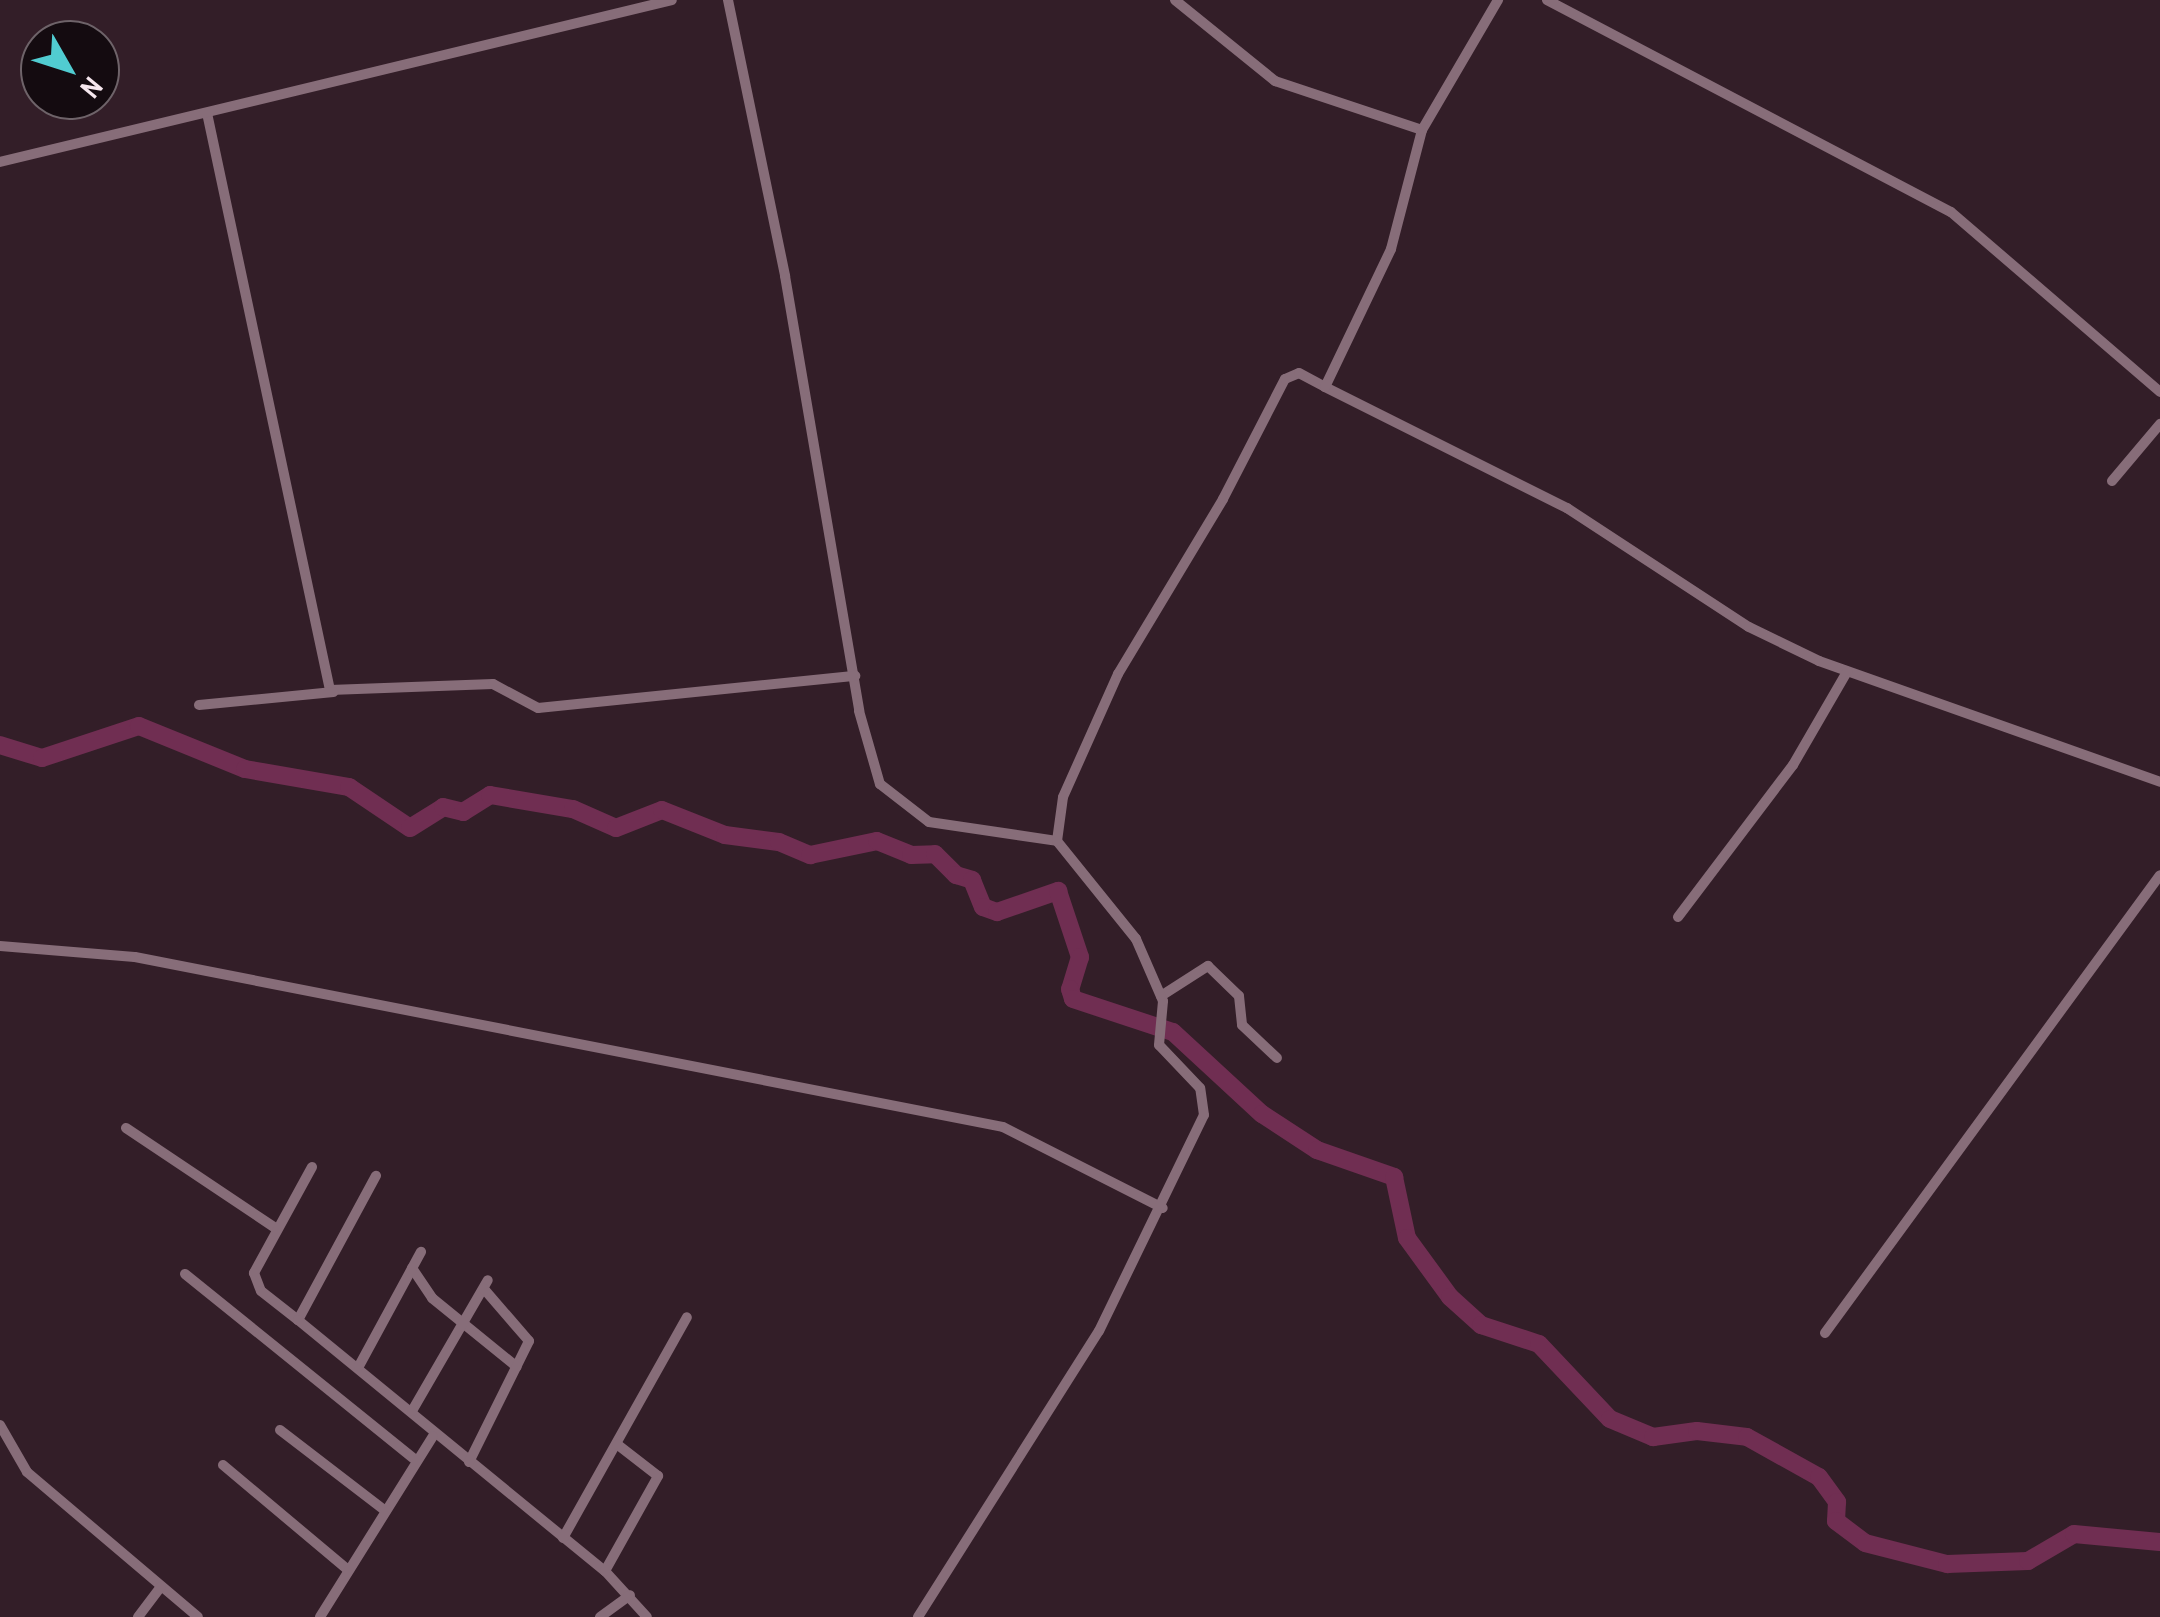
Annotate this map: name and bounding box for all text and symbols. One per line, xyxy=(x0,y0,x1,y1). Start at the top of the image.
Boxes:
north arrow xyxy=(20,20,120,120)
text: N xyxy=(72,69,112,106)

